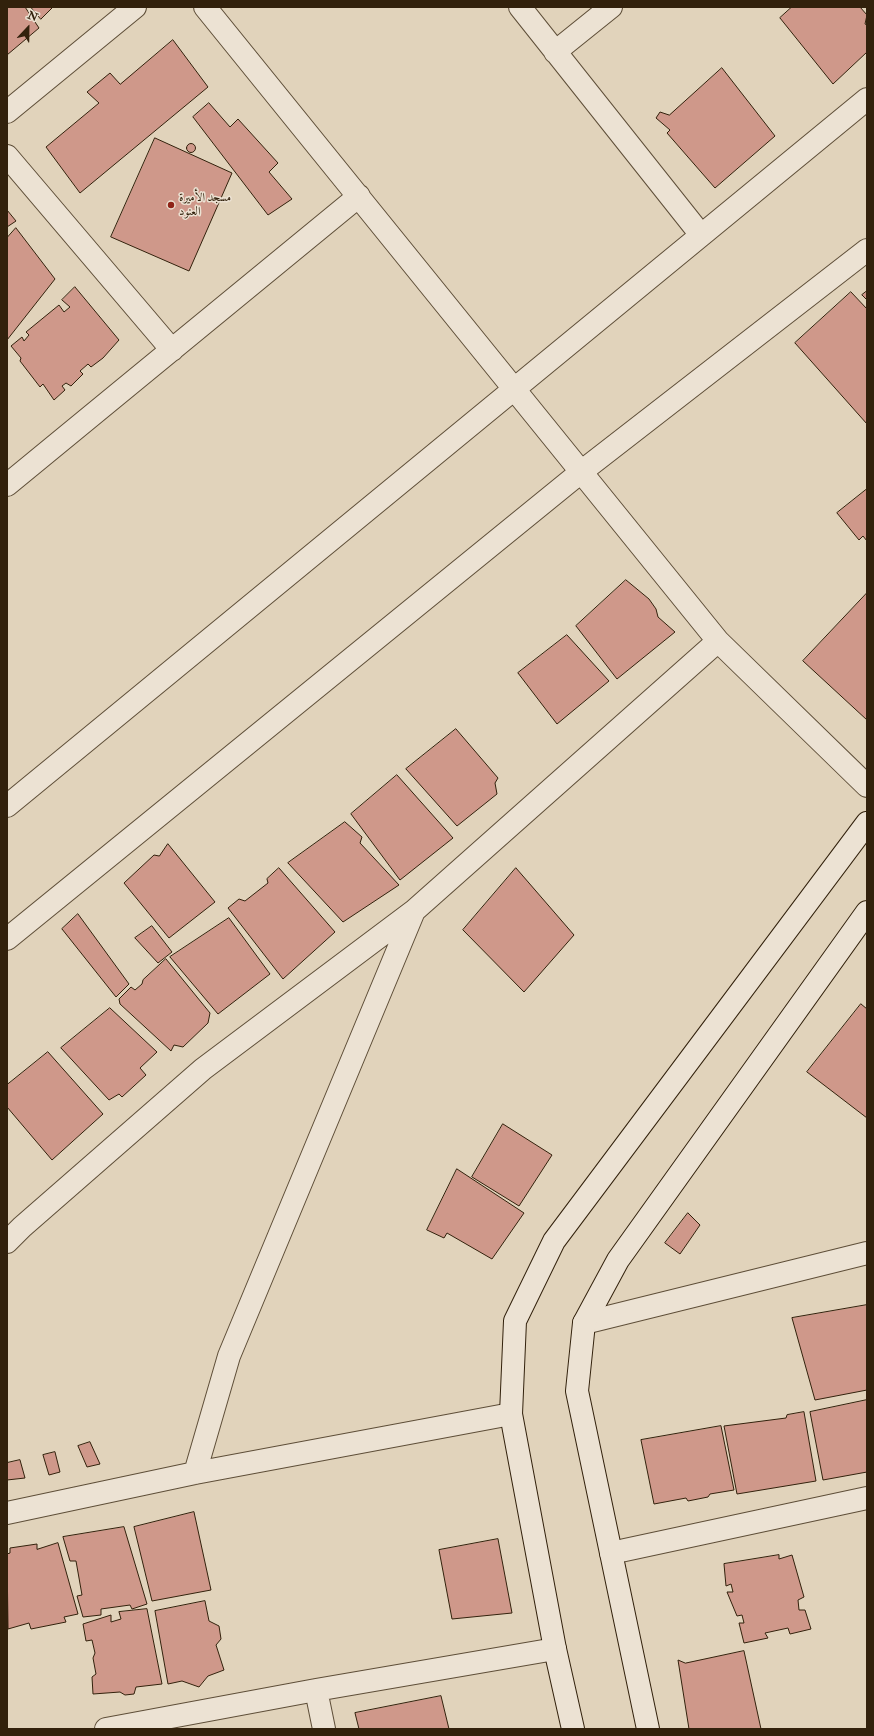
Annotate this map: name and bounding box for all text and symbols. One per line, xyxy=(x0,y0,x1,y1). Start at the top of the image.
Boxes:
north arrow xyxy=(8,8,48,48)
text: N xyxy=(26,9,40,24)
place label: مسجد الأميرة العنود xyxy=(179,191,231,219)
marker: مسجد الأميرة العنود xyxy=(166,200,176,210)

